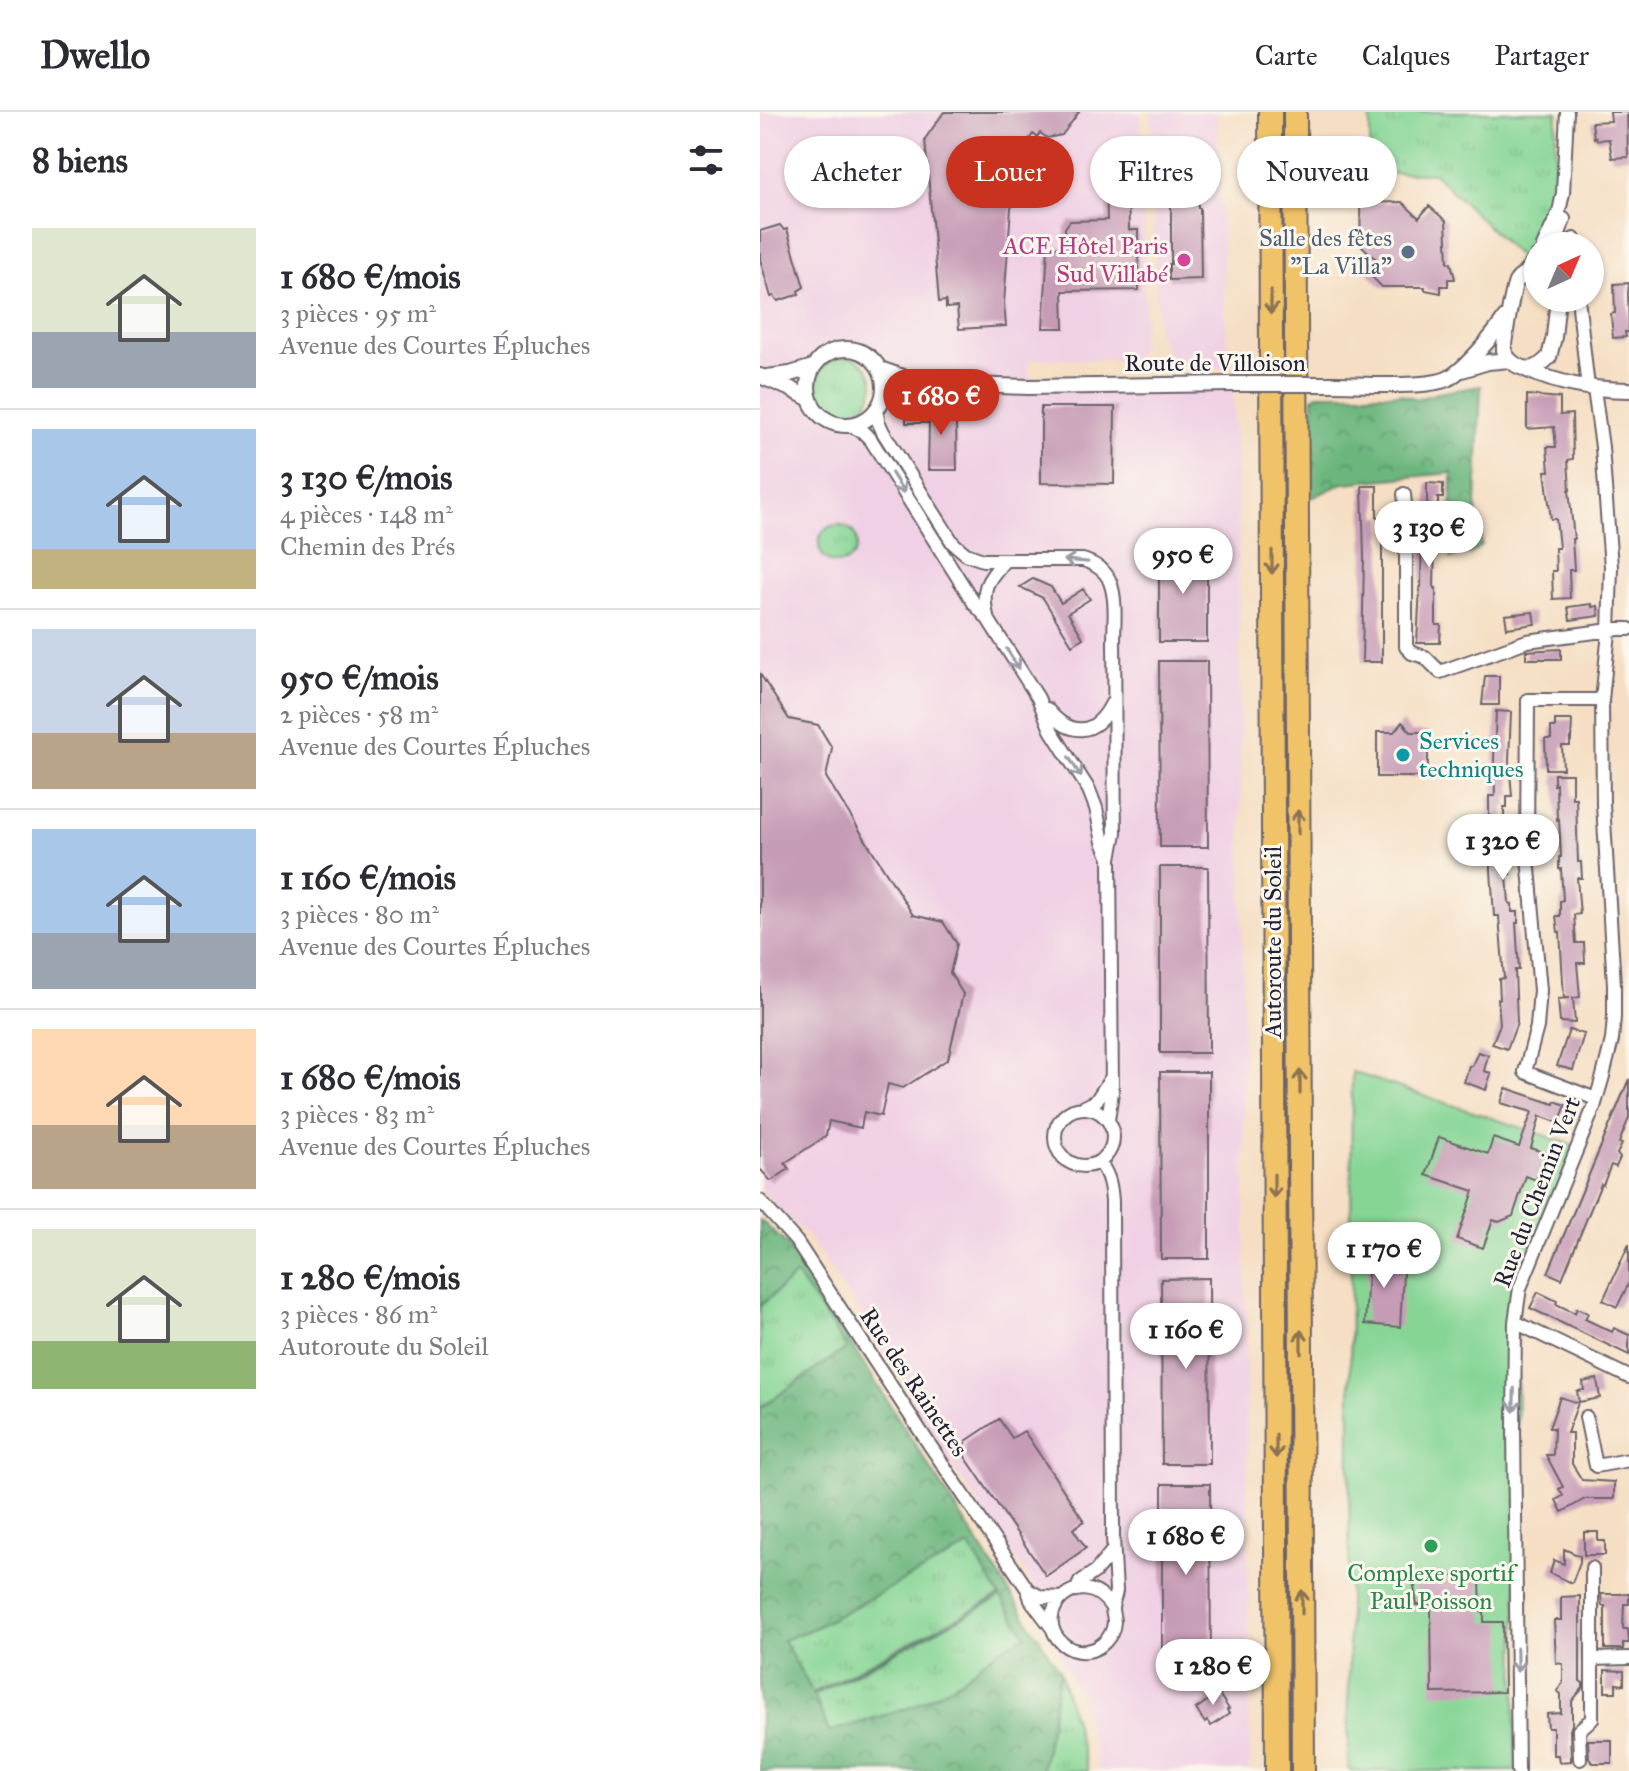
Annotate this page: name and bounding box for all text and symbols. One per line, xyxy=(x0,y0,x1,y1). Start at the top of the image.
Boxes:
text: Dwello xyxy=(40,32,150,78)
text: Carte xyxy=(1255,38,1318,73)
text: Calques xyxy=(1362,38,1450,73)
text: Partager xyxy=(1494,38,1589,73)
chip: Acheter xyxy=(784,136,930,208)
chip: Louer xyxy=(946,136,1074,208)
chip: Filtres xyxy=(1090,136,1221,208)
chip: Nouveau xyxy=(1237,136,1397,208)
icon: filters xyxy=(684,138,728,182)
text: 8 biens xyxy=(32,140,128,181)
place label: Salle des fêtes "La Villa" xyxy=(1259,223,1392,281)
place label: ACE Hôtel Paris Sud Villabé xyxy=(1002,231,1168,289)
north arrow xyxy=(1524,232,1604,312)
map controls xyxy=(1524,232,1604,312)
marker: Salle des fêtes "La Villa" xyxy=(1399,243,1417,261)
marker: ACE Hôtel Paris Sud Villabé xyxy=(1175,251,1193,269)
text: 1 680 €/mois xyxy=(280,256,461,297)
icon: home xyxy=(96,260,192,356)
one-way arrow xyxy=(1263,288,1278,315)
text: 3 pièces · 95 m² xyxy=(280,297,436,329)
text: Avenue des Courtes Épluches xyxy=(280,329,590,361)
street label: Route de Villoison xyxy=(1124,348,1306,378)
pin: 1 680 € xyxy=(867,369,1015,437)
text: 1 680 € xyxy=(901,379,981,411)
text: 3 130 €/mois xyxy=(280,457,452,498)
icon: home xyxy=(96,461,192,557)
one-way arrow xyxy=(890,471,906,494)
text: 4 pièces · 148 m² xyxy=(280,498,453,530)
pin: 3 130 € xyxy=(1355,501,1503,569)
text: 3 130 € xyxy=(1392,511,1466,543)
pin: 950 € xyxy=(1127,528,1239,596)
text: Chemin des Prés xyxy=(280,530,455,562)
text: 950 € xyxy=(1152,538,1214,570)
one-way arrow xyxy=(1264,548,1280,575)
one-way arrow xyxy=(1063,553,1089,568)
one-way arrow xyxy=(1005,647,1021,669)
text: 950 €/mois xyxy=(280,657,439,698)
icon: home xyxy=(96,661,192,757)
text: 2 pièces · 58 m² xyxy=(280,698,438,730)
place label: Services techniques xyxy=(1419,726,1523,784)
text: Avenue des Courtes Épluches xyxy=(280,730,590,762)
marker: Services techniques xyxy=(1394,746,1412,764)
one-way arrow xyxy=(1067,755,1083,778)
one-way arrow xyxy=(1290,809,1306,836)
pin: 1 320 € xyxy=(1429,814,1577,882)
text: 1 320 € xyxy=(1465,824,1541,856)
street label: Autoroute du Soleil xyxy=(1258,845,1288,1039)
text: 1 160 €/mois xyxy=(280,857,456,898)
icon: home xyxy=(96,861,192,957)
text: 3 pièces · 80 m² xyxy=(280,898,439,930)
text: Avenue des Courtes Épluches xyxy=(280,930,590,962)
text: 1 680 €/mois xyxy=(280,1057,461,1098)
icon: home xyxy=(96,1061,192,1157)
one-way arrow xyxy=(1292,1069,1308,1096)
street label: Rue du Chemin Vert xyxy=(1487,1092,1587,1292)
text: 3 pièces · 83 m² xyxy=(280,1098,434,1130)
text: Avenue des Courtes Épluches xyxy=(280,1130,590,1162)
one-way arrow xyxy=(1266,1172,1282,1199)
pin: 1 170 € xyxy=(1310,1222,1458,1290)
text: 1 170 € xyxy=(1346,1232,1422,1264)
text: 1 280 €/mois xyxy=(280,1257,460,1298)
icon: home xyxy=(96,1261,192,1357)
text: 3 pièces · 86 m² xyxy=(280,1298,437,1330)
street label: Rue des Rainettes xyxy=(853,1302,975,1462)
pin: 1 160 € xyxy=(1112,1303,1260,1371)
text: 1 160 € xyxy=(1148,1313,1224,1345)
one-way arrow xyxy=(1293,1329,1309,1356)
text: Autoroute du Soleil xyxy=(280,1330,489,1362)
one-way arrow xyxy=(1506,1386,1522,1413)
one-way arrow xyxy=(1268,1432,1283,1459)
pin: 1 680 € xyxy=(1112,1509,1260,1577)
text: 1 680 € xyxy=(1146,1519,1226,1551)
marker: Complexe sportif Paul Poisson xyxy=(1422,1537,1440,1555)
place label: Complexe sportif Paul Poisson xyxy=(1347,1558,1519,1616)
one-way arrow xyxy=(1295,1589,1310,1616)
pin: 1 280 € xyxy=(1139,1639,1287,1707)
one-way arrow xyxy=(1509,1646,1525,1673)
text: 1 280 € xyxy=(1173,1649,1253,1681)

